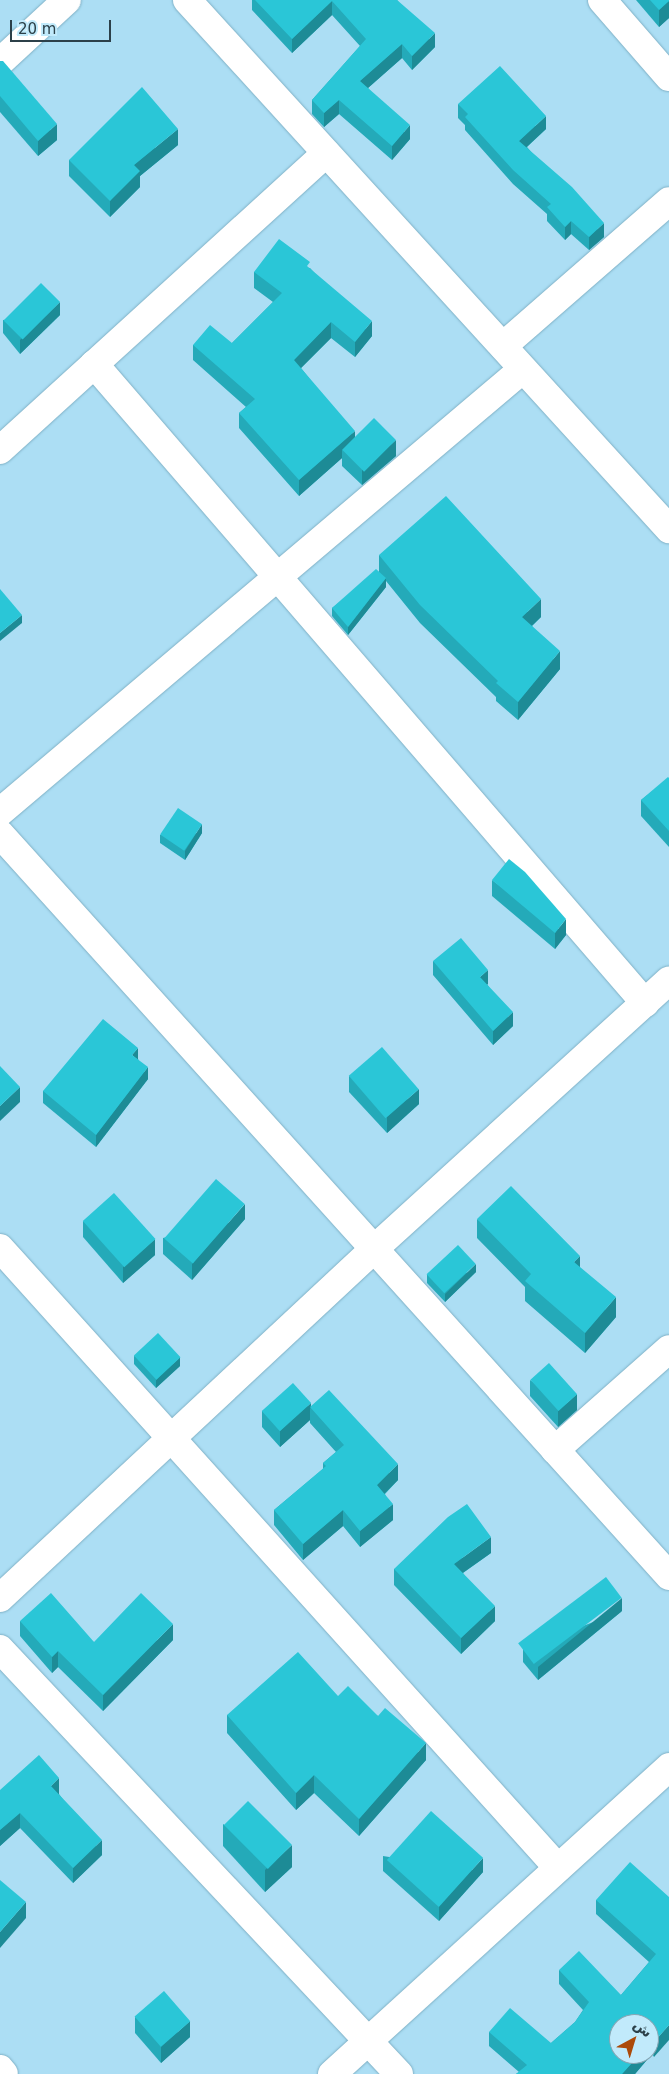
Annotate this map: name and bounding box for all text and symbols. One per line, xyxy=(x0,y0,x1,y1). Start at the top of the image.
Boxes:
scale bar xyxy=(12,10,114,42)
text: 20 m xyxy=(18,20,56,38)
north arrow xyxy=(609,2014,659,2064)
text: ش xyxy=(630,2016,655,2040)

